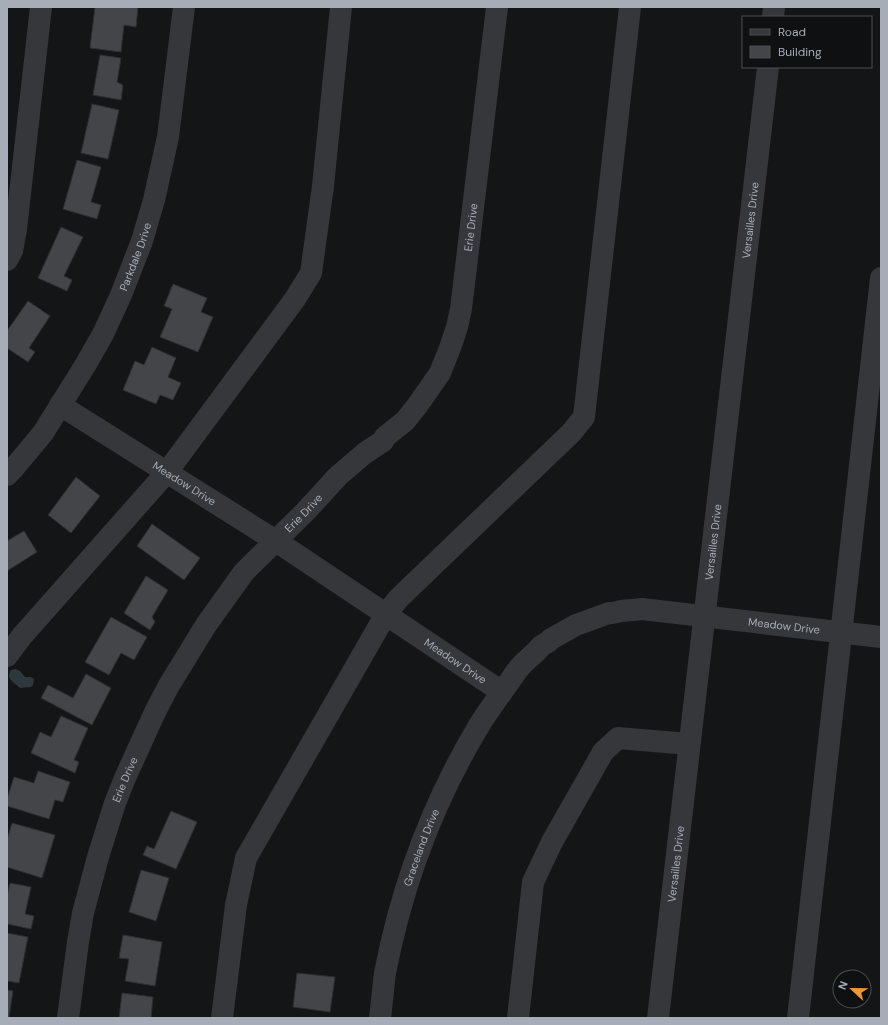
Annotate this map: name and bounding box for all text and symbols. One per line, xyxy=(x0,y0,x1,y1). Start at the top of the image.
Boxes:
legend xyxy=(742,16,872,68)
text: Road xyxy=(778,24,806,40)
text: Building xyxy=(778,44,822,60)
street label: Versailles Drive xyxy=(739,181,762,259)
street label: Erie Drive xyxy=(461,203,481,252)
street label: Parkdale Drive xyxy=(116,221,154,293)
street label: Meadow Drive xyxy=(150,458,219,508)
street label: Erie Drive xyxy=(282,491,325,535)
street label: Versailles Drive xyxy=(702,503,724,581)
street label: Meadow Drive xyxy=(747,614,821,637)
street label: Meadow Drive xyxy=(422,635,489,687)
street label: Erie Drive xyxy=(109,755,141,804)
street label: Graceland Drive xyxy=(400,807,442,888)
street label: Versailles Drive xyxy=(664,825,687,903)
north arrow xyxy=(832,969,872,1009)
text: N xyxy=(835,979,851,992)

